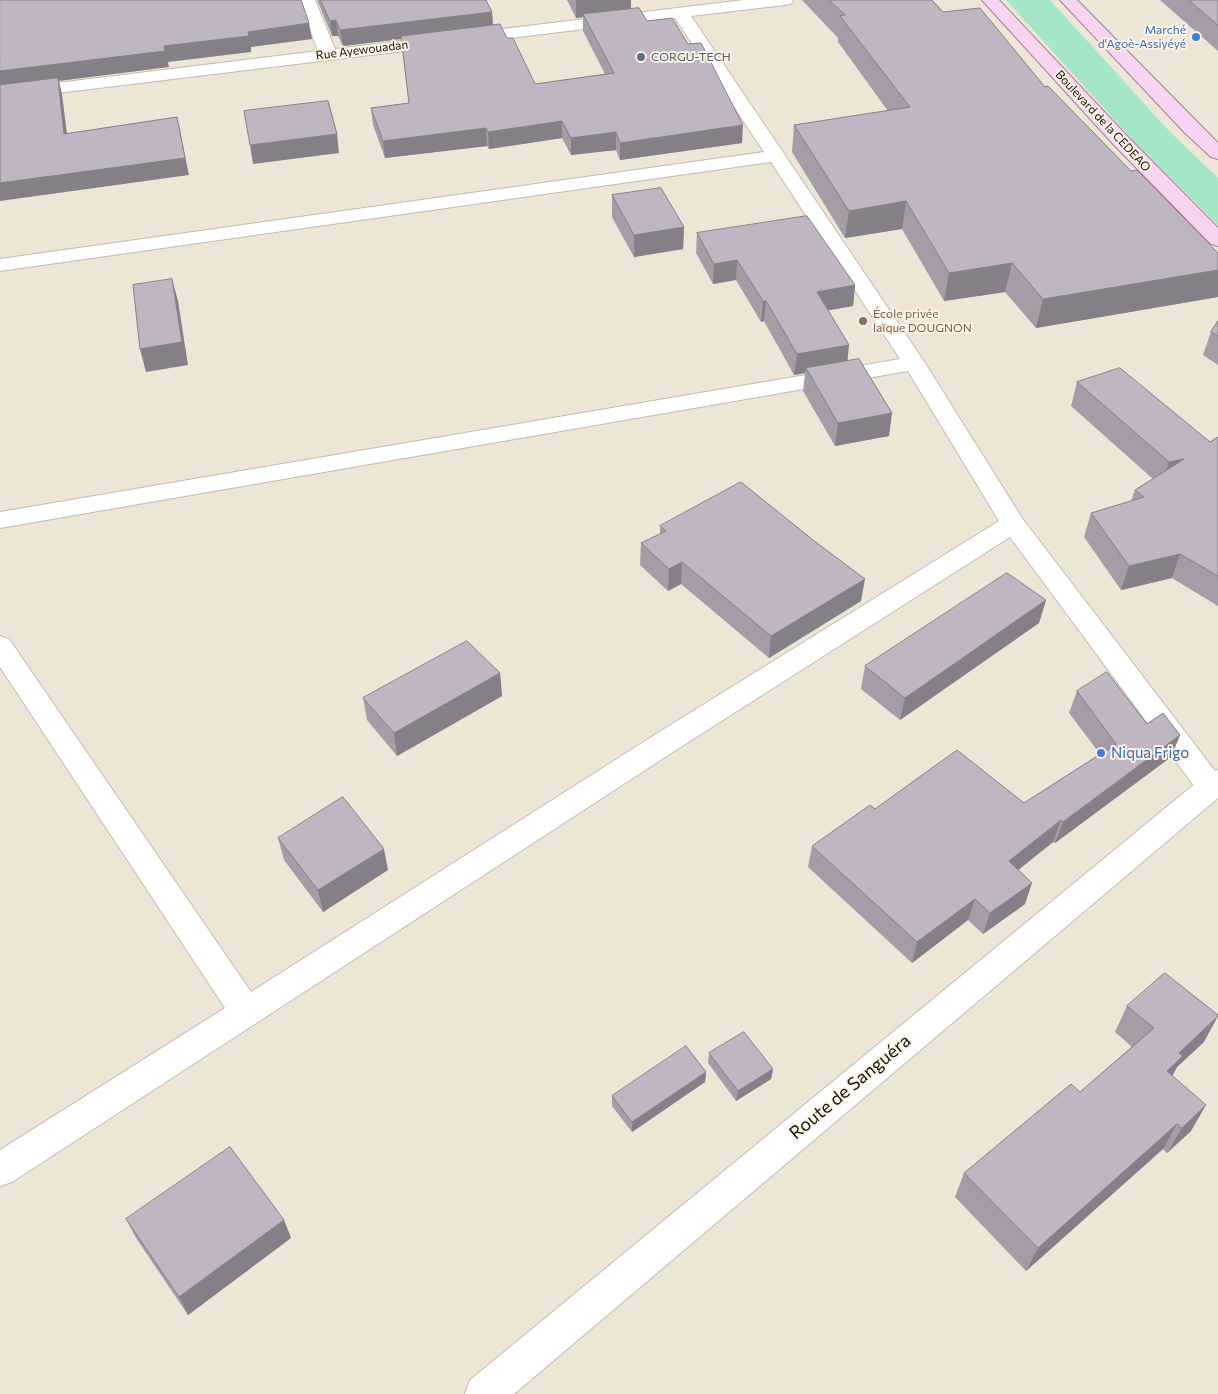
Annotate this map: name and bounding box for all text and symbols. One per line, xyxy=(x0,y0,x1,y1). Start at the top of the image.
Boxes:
place label: Marché d'Agoè-Assiyéyé xyxy=(1098,23,1186,51)
marker: Marché d'Agoè-Assiyéyé xyxy=(1190,31,1202,43)
street label: Rue Ayewouadan xyxy=(315,37,409,63)
place label: CORGU-TECH xyxy=(651,50,731,64)
marker: CORGU-TECH xyxy=(635,51,647,63)
street label: Boulevard de la CEDEAO xyxy=(1052,67,1154,175)
place label: École privée laïque DOUGNON xyxy=(873,307,972,335)
marker: École privée laïque DOUGNON xyxy=(857,315,869,327)
place label: Niqua Frigo xyxy=(1111,744,1189,762)
marker: Niqua Frigo xyxy=(1095,747,1107,759)
street label: Route de Sanguéra xyxy=(785,1030,915,1144)

